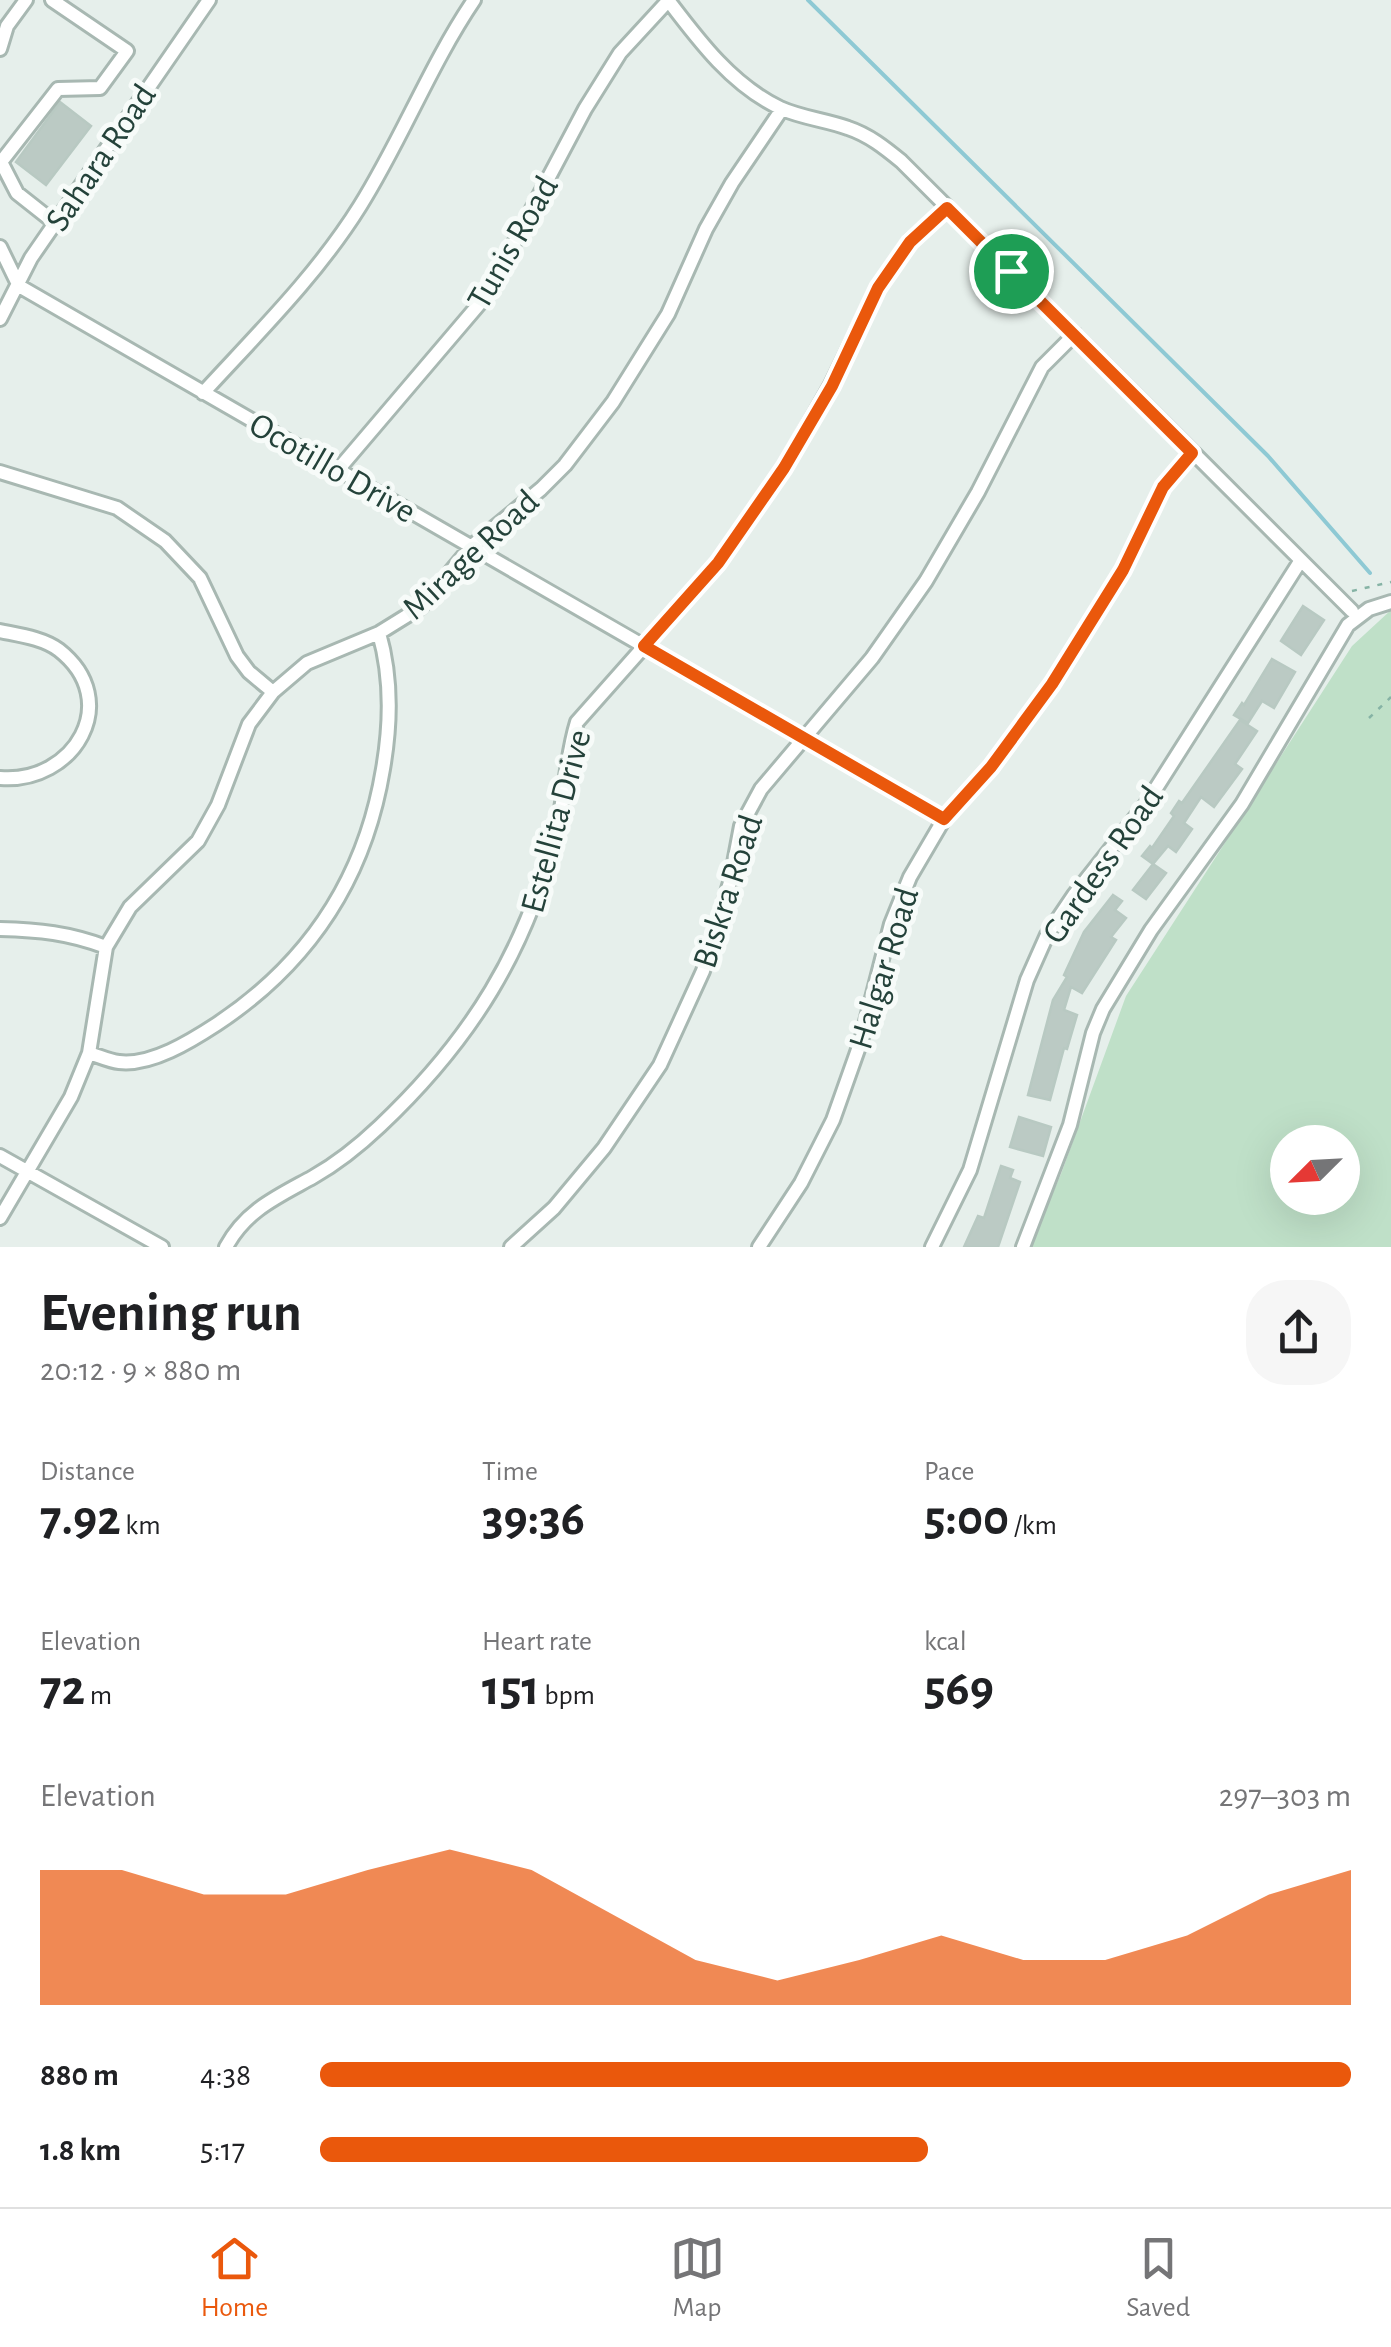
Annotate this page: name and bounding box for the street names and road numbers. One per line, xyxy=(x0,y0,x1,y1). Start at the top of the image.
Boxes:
street label: Sahara Road xyxy=(40,78,163,237)
street label: Tunis Road xyxy=(461,170,565,315)
street label: Ocotillo Drive xyxy=(243,407,421,530)
street label: Mirage Road xyxy=(396,484,546,626)
street label: Estellita Drive xyxy=(515,726,598,917)
street label: Gardess Road xyxy=(1036,780,1170,950)
street label: Biskra Road xyxy=(687,811,770,972)
street label: Halgar Road xyxy=(843,883,926,1053)

